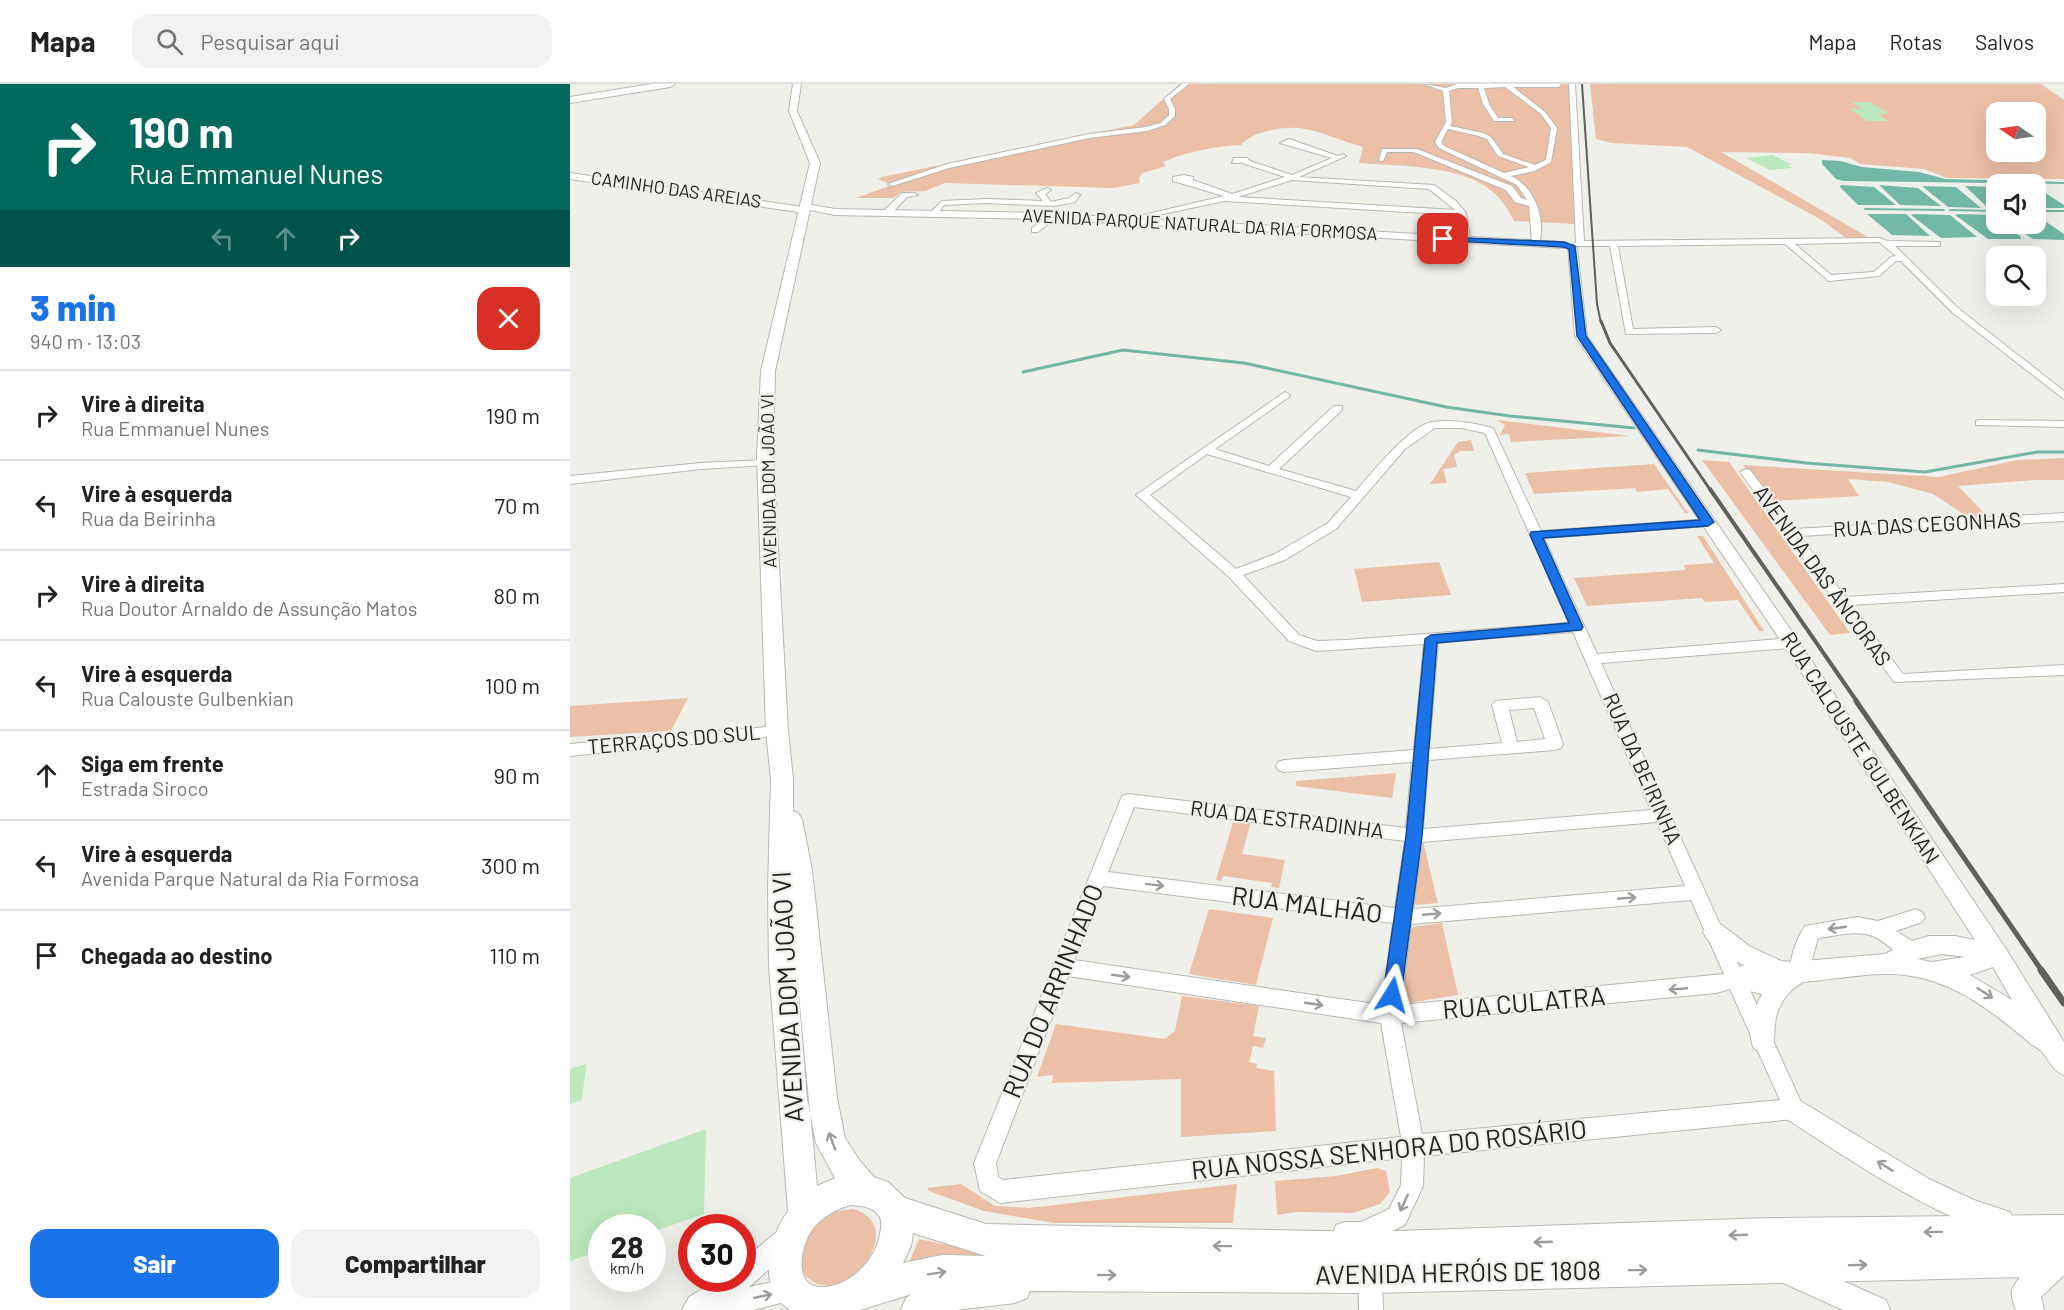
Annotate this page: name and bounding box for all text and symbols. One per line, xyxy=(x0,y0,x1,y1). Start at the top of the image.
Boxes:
search box xyxy=(132,14,552,68)
text: Mapa xyxy=(30,24,96,58)
icon: search xyxy=(153,25,186,58)
text: Pesquisar aqui xyxy=(201,28,340,54)
text: Mapa xyxy=(1808,29,1856,54)
text: Rotas xyxy=(1889,29,1942,54)
text: Salvos xyxy=(1975,29,2034,54)
north arrow xyxy=(1986,102,2046,162)
map controls xyxy=(1986,102,2046,306)
text: 190 m xyxy=(129,106,234,156)
icon: right xyxy=(30,108,108,186)
text: Rua Emmanuel Nunes xyxy=(129,157,383,189)
street label: CAMINHO DAS AREIAS xyxy=(590,166,763,212)
button: sound xyxy=(1986,174,2046,234)
street label: AVENIDA PARQUE NATURAL DA RIA FORMOSA xyxy=(1022,204,1378,244)
pin xyxy=(1417,213,1468,264)
icon: left xyxy=(206,222,239,255)
icon: ahead xyxy=(269,222,302,255)
icon: right xyxy=(332,222,365,255)
icon: arrive xyxy=(1426,222,1459,255)
button: search xyxy=(1986,246,2046,306)
text: 3 min xyxy=(30,285,116,328)
button: close xyxy=(477,287,540,350)
text: 940 m · 13:03 xyxy=(30,329,141,353)
text: Vire à direita xyxy=(81,390,205,416)
street label: AVENIDA DOM JOÃO VI xyxy=(755,394,781,568)
icon: right xyxy=(30,399,63,432)
text: 190 m xyxy=(486,402,540,428)
text: Rua Emmanuel Nunes xyxy=(81,416,269,440)
text: Vire à esquerda xyxy=(81,480,232,506)
street label: AVENIDA DAS ÂNCORAS xyxy=(1749,480,1897,670)
icon: left xyxy=(30,489,63,522)
text: 70 m xyxy=(495,492,540,518)
text: Rua da Beirinha xyxy=(81,506,216,530)
street label: RUA DAS CEGONHAS xyxy=(1832,506,2021,541)
text: Vire à direita xyxy=(81,570,205,596)
icon: right xyxy=(30,579,63,612)
text: 80 m xyxy=(494,582,540,608)
text: Rua Doutor Arnaldo de Assunção Matos xyxy=(81,596,417,620)
street label: RUA CALOUSTE GULBENKIAN xyxy=(1777,626,1946,868)
text: Vire à esquerda xyxy=(81,660,232,686)
icon: left xyxy=(30,669,63,702)
text: 100 m xyxy=(485,672,540,698)
text: Rua Calouste Gulbenkian xyxy=(81,686,294,710)
street label: RUA DA BEIRINHA xyxy=(1599,689,1688,848)
street label: TERRAÇOS DO SUL xyxy=(586,718,762,759)
text: Siga em frente xyxy=(81,750,224,776)
icon: ahead xyxy=(30,759,63,792)
text: 90 m xyxy=(494,762,540,788)
text: Estrada Siroco xyxy=(81,776,209,800)
street label: RUA DA ESTRADINHA xyxy=(1189,794,1386,843)
text: Vire à esquerda xyxy=(81,840,232,866)
icon: left xyxy=(30,849,63,882)
text: 300 m xyxy=(481,852,540,878)
text: Avenida Parque Natural da Ria Formosa xyxy=(81,866,419,890)
street label: AVENIDA DOM JOÃO VI xyxy=(764,871,809,1124)
street label: RUA DO ARRINHADO xyxy=(995,879,1109,1102)
street label: RUA MALHÃO xyxy=(1230,879,1384,928)
one-way arrow xyxy=(1145,880,1165,891)
one-way arrow xyxy=(1616,892,1636,903)
one-way arrow xyxy=(1422,909,1442,920)
one-way arrow xyxy=(1828,923,1848,934)
icon: arrive xyxy=(30,939,63,972)
text: Chegada ao destino xyxy=(81,942,272,968)
text: 110 m xyxy=(490,942,540,968)
position arrow xyxy=(1360,963,1424,1027)
one-way arrow xyxy=(1111,970,1130,981)
street label: RUA CULATRA xyxy=(1441,979,1607,1024)
one-way arrow xyxy=(1669,983,1689,994)
one-way arrow xyxy=(1977,987,1994,1000)
one-way arrow xyxy=(1304,998,1323,1009)
street label: RUA NOSSA SENHORA DO ROSÁRIO xyxy=(1190,1112,1588,1185)
one-way arrow xyxy=(826,1132,837,1150)
one-way arrow xyxy=(1877,1159,1894,1171)
one-way arrow xyxy=(1397,1193,1409,1211)
speed limit sign: 30 xyxy=(678,1214,756,1292)
one-way arrow xyxy=(1923,1226,1943,1238)
text: 28 xyxy=(610,1228,644,1264)
button: Sair xyxy=(30,1229,279,1298)
button: Compartilhar xyxy=(291,1229,540,1298)
one-way arrow xyxy=(1728,1230,1748,1241)
one-way arrow xyxy=(1534,1236,1554,1248)
one-way arrow xyxy=(1213,1240,1233,1252)
street label: AVENIDA HERÓIS DE 1808 xyxy=(1315,1254,1601,1289)
text: km/h xyxy=(610,1259,644,1277)
one-way arrow xyxy=(1848,1259,1868,1270)
one-way arrow xyxy=(1627,1264,1647,1276)
one-way arrow xyxy=(927,1267,946,1278)
one-way arrow xyxy=(1096,1269,1116,1281)
one-way arrow xyxy=(754,1290,773,1302)

